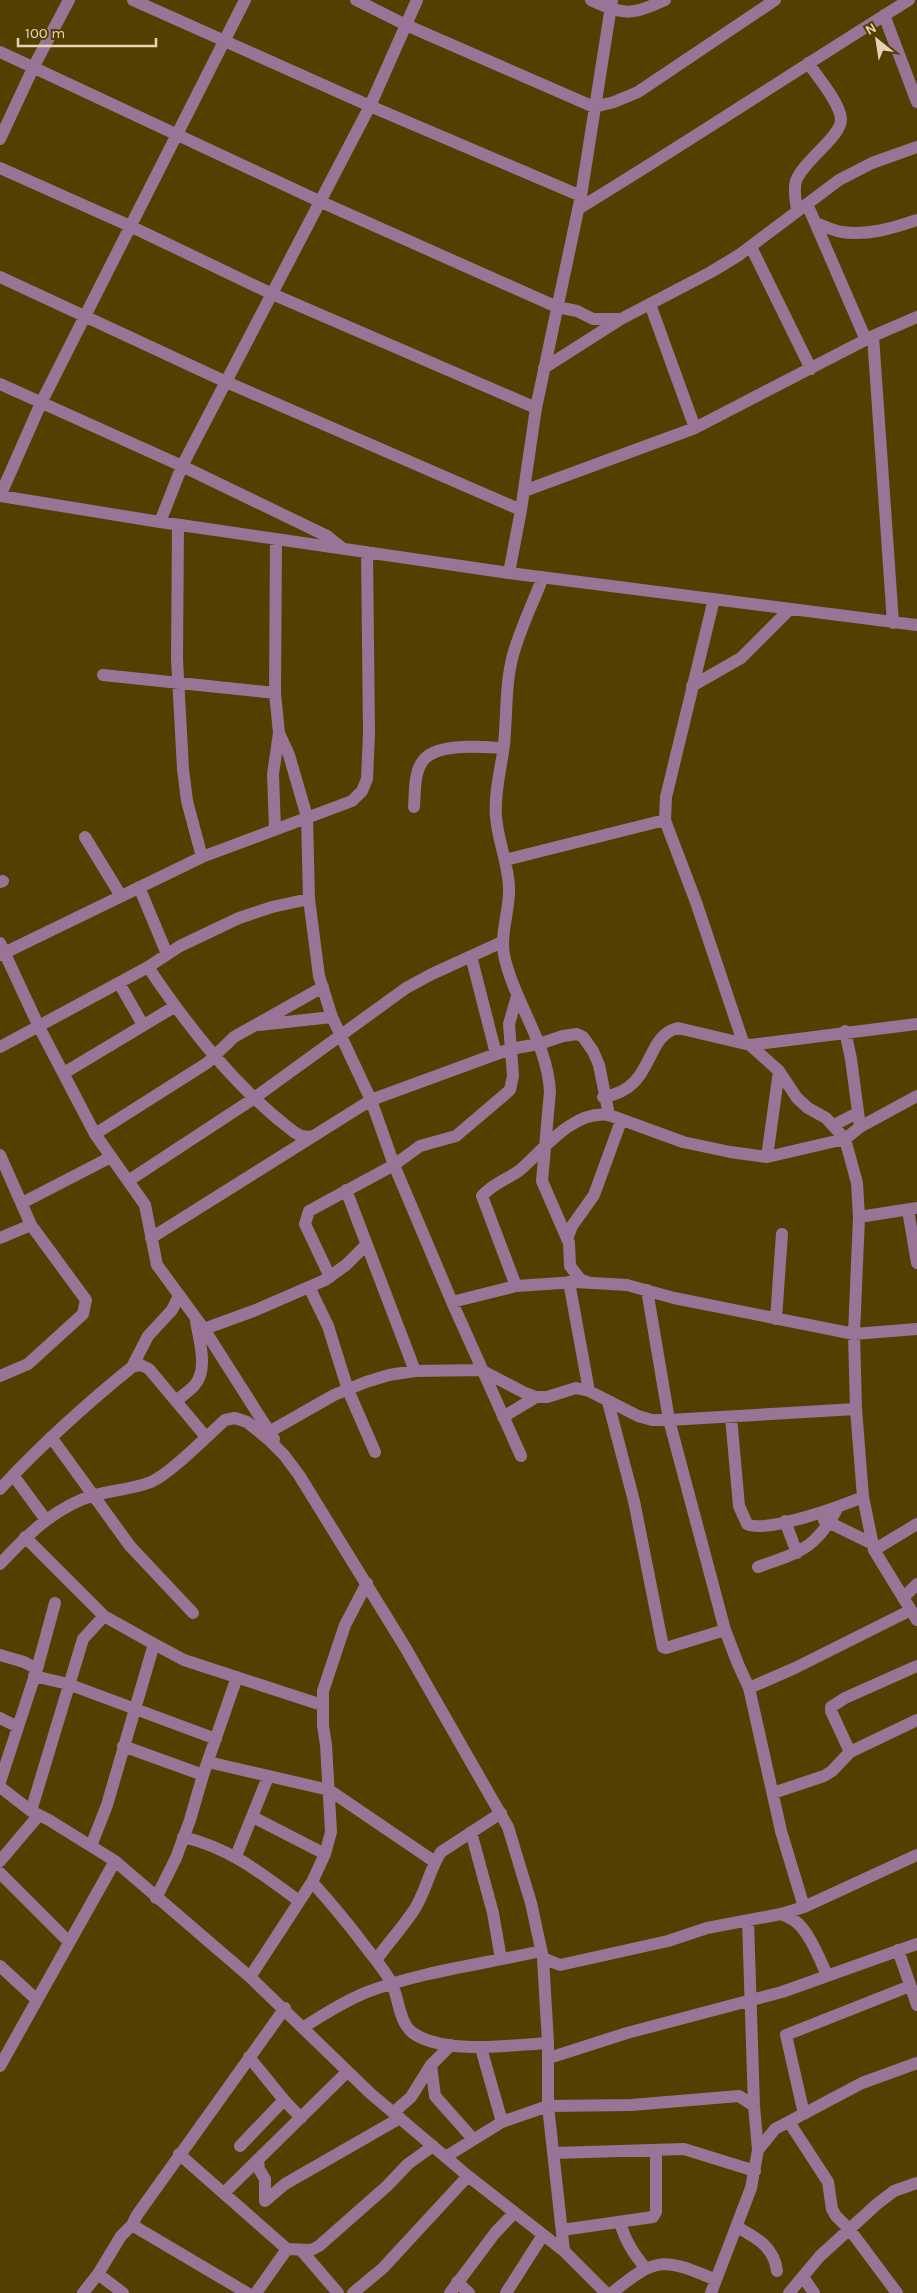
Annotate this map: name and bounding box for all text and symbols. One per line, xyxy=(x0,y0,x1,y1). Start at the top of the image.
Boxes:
scale bar xyxy=(18,15,155,47)
north arrow xyxy=(852,15,902,65)
text: N xyxy=(862,19,879,39)
text: 100 m xyxy=(25,24,65,42)

